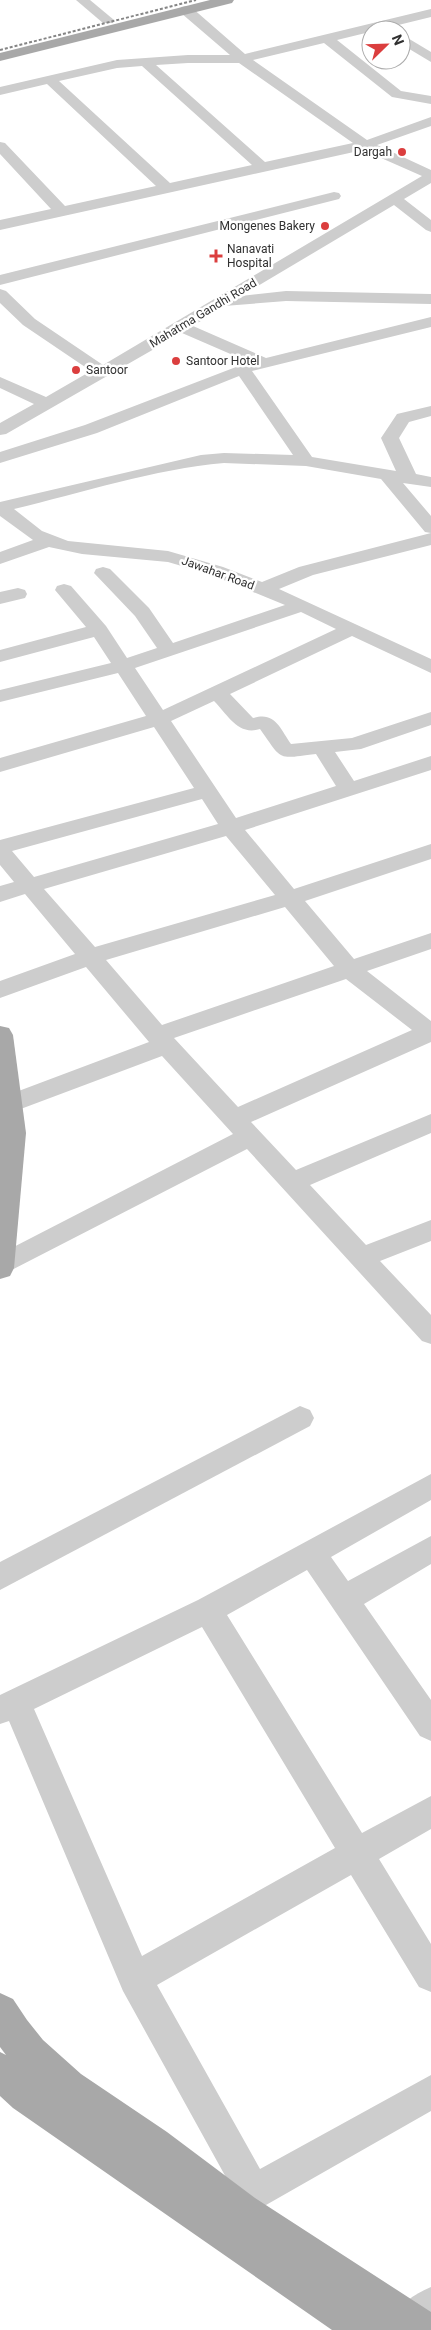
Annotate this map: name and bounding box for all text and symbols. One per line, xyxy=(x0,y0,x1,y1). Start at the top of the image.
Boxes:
north arrow xyxy=(361,20,411,70)
text: N xyxy=(389,32,407,48)
place label: Dargah xyxy=(354,145,392,159)
marker: Dargah xyxy=(396,146,408,158)
place label: Mongenes Bakery xyxy=(220,219,315,233)
marker: Mongenes Bakery xyxy=(319,220,331,232)
place label: Nanavati Hospital xyxy=(227,242,274,270)
marker: Nanavati Hospital xyxy=(209,249,223,263)
street label: Mahatma Gandhi Road xyxy=(147,276,259,350)
place label: Santoor Hotel xyxy=(186,354,259,368)
marker: Santoor Hotel xyxy=(170,355,182,367)
place label: Santoor xyxy=(86,363,128,377)
marker: Santoor xyxy=(70,364,82,376)
street label: Jawahar Road xyxy=(180,553,256,593)

